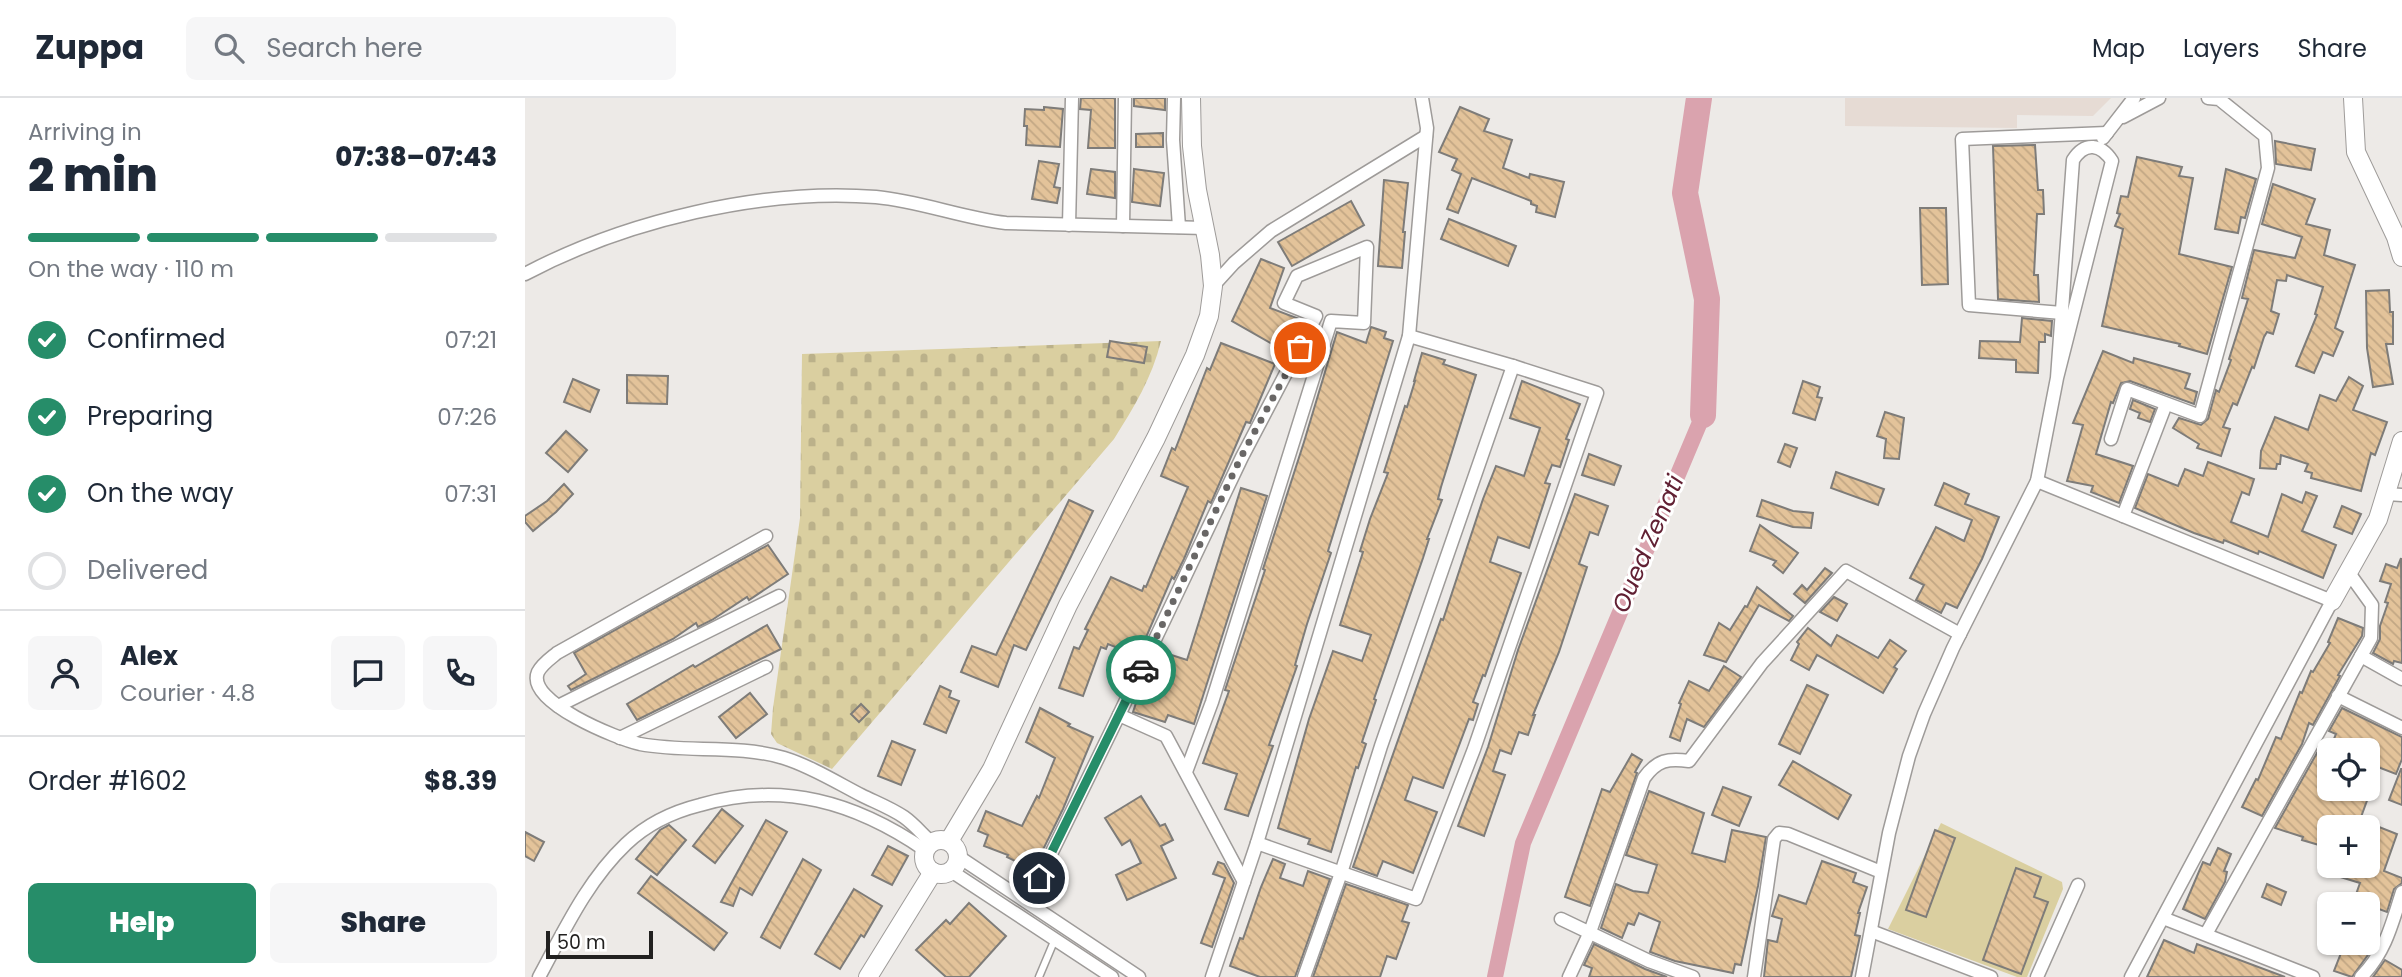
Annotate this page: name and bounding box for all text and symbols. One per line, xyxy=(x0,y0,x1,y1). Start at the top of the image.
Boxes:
search box xyxy=(186,17,676,80)
text: Zuppa xyxy=(35,24,144,71)
icon: search xyxy=(210,29,248,67)
text: Search here xyxy=(266,30,423,66)
text: Map xyxy=(2092,32,2145,65)
text: Layers xyxy=(2183,32,2259,65)
text: Share xyxy=(2297,32,2367,65)
text: Arriving in xyxy=(28,116,142,148)
text: 07:38–07:43 xyxy=(335,139,497,175)
text: 2 min xyxy=(28,143,158,207)
text: On the way · 110 m xyxy=(28,253,234,285)
pin xyxy=(1270,318,1330,378)
icon: check xyxy=(28,321,66,359)
text: Confirmed xyxy=(87,321,225,357)
text: 07:21 xyxy=(445,324,497,356)
icon: bag xyxy=(1281,329,1319,367)
icon: check xyxy=(28,398,66,436)
text: Preparing xyxy=(87,398,213,434)
text: 07:26 xyxy=(437,401,497,433)
water label: Oued Zenati xyxy=(1604,469,1692,618)
icon: check xyxy=(28,475,66,513)
text: On the way xyxy=(87,475,234,511)
text: 07:31 xyxy=(444,478,497,510)
text: Delivered xyxy=(87,552,208,588)
courier xyxy=(1106,635,1176,705)
button: person xyxy=(28,636,102,710)
button: chat xyxy=(331,636,405,710)
button: phone xyxy=(423,636,497,710)
text: Alex xyxy=(120,638,178,674)
icon: car xyxy=(1122,651,1160,689)
text: Courier · 4.8 xyxy=(120,677,255,709)
map controls xyxy=(2317,738,2380,955)
button: locate xyxy=(2317,738,2380,801)
text: Order #1602 xyxy=(28,763,186,799)
text: $8.39 xyxy=(424,763,497,799)
button: + xyxy=(2317,815,2380,878)
pin xyxy=(1009,848,1069,908)
icon: home xyxy=(1020,859,1058,897)
button: Help xyxy=(28,883,256,963)
button: Share xyxy=(270,883,497,963)
button: − xyxy=(2317,892,2380,955)
scale bar xyxy=(546,928,653,960)
text: 50 m xyxy=(557,929,606,956)

